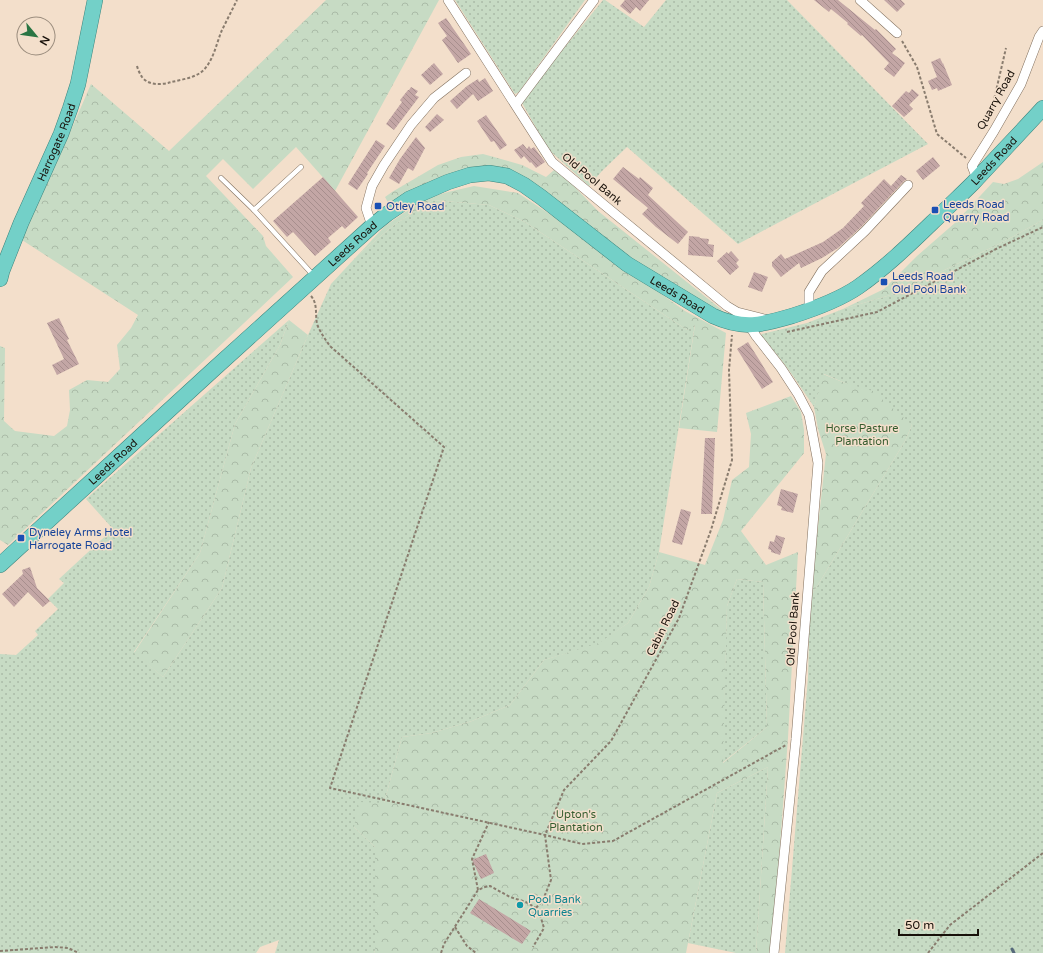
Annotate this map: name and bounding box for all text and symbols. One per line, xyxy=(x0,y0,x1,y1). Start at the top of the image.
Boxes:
north arrow xyxy=(16,16,56,56)
text: N xyxy=(36,34,52,48)
street label: Quarry Road xyxy=(974,68,1018,132)
street label: Harrogate Road xyxy=(34,102,78,183)
street label: Leeds Road xyxy=(968,134,1020,188)
street label: Old Pool Bank xyxy=(559,150,625,208)
place label: Leeds Road Quarry Road xyxy=(943,198,1010,224)
place label: Otley Road xyxy=(386,200,445,213)
marker: Otley Road xyxy=(373,201,383,211)
marker: Leeds Road Quarry Road xyxy=(930,205,940,215)
street label: Leeds Road xyxy=(325,218,380,269)
place label: Leeds Road Old Pool Bank xyxy=(892,270,966,296)
street label: Leeds Road xyxy=(648,273,707,316)
marker: Leeds Road Old Pool Bank xyxy=(879,277,889,287)
park label: Horse Pasture Plantation xyxy=(825,422,899,448)
street label: Leeds Road xyxy=(86,436,140,487)
place label: Dyneley Arms Hotel Harrogate Road xyxy=(29,526,132,552)
marker: Dyneley Arms Hotel Harrogate Road xyxy=(16,533,26,543)
street label: Old Pool Bank xyxy=(784,592,802,666)
street label: Cabin Road xyxy=(644,598,682,658)
park label: Upton's Plantation xyxy=(549,808,603,834)
place label: Pool Bank Quarries xyxy=(528,893,581,919)
marker: Pool Bank Quarries xyxy=(515,900,525,910)
scale bar xyxy=(899,911,978,937)
text: 50 m xyxy=(905,918,934,932)

